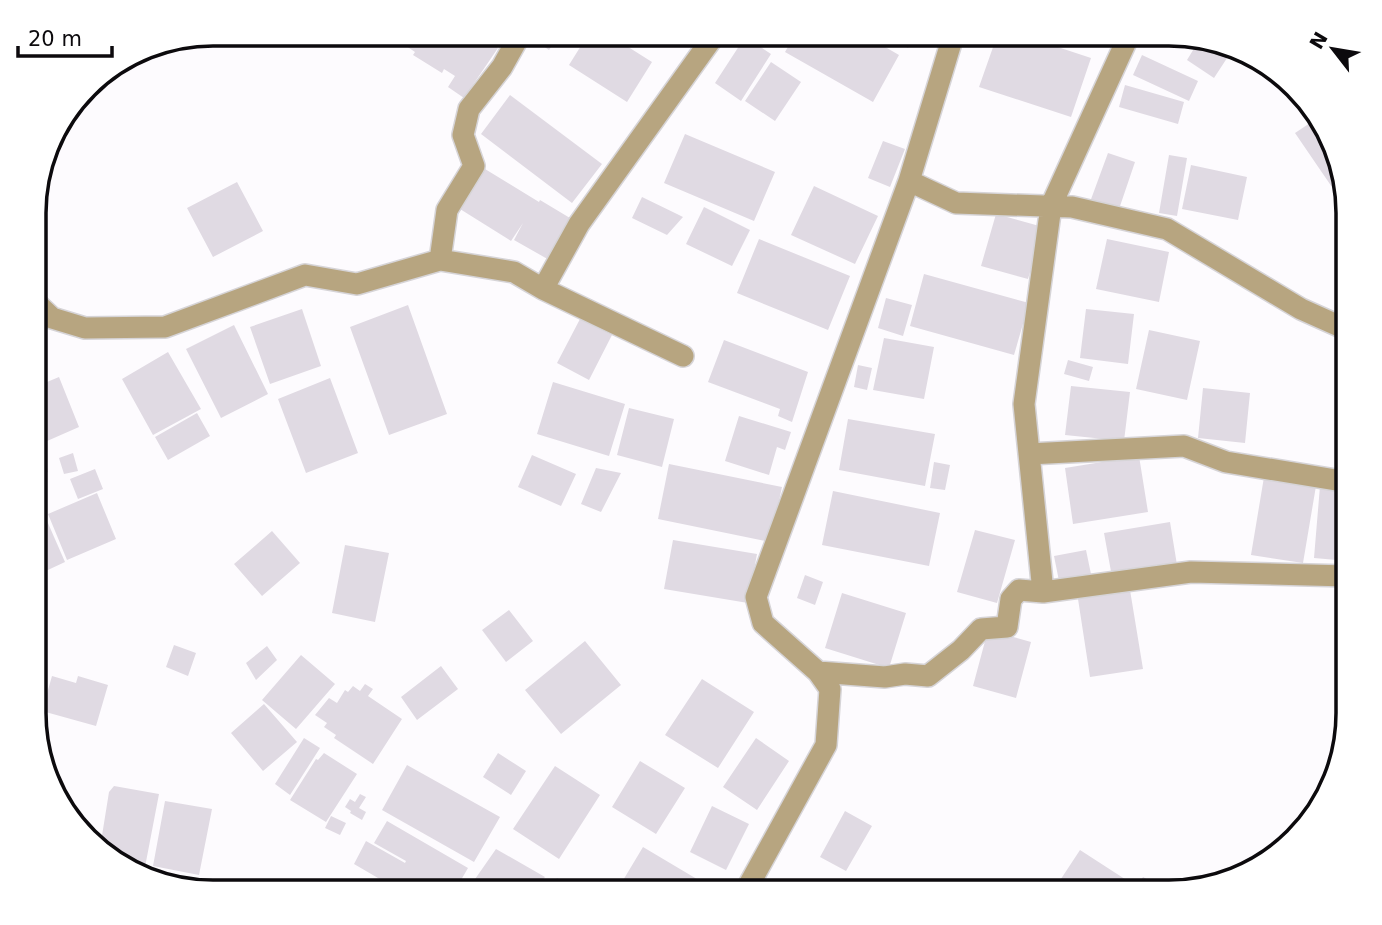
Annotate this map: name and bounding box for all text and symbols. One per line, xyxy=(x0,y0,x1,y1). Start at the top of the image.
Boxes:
scale bar xyxy=(18,14,112,58)
north arrow xyxy=(1298,14,1368,84)
text: 20 m xyxy=(28,27,82,51)
text: N xyxy=(1305,28,1332,53)

